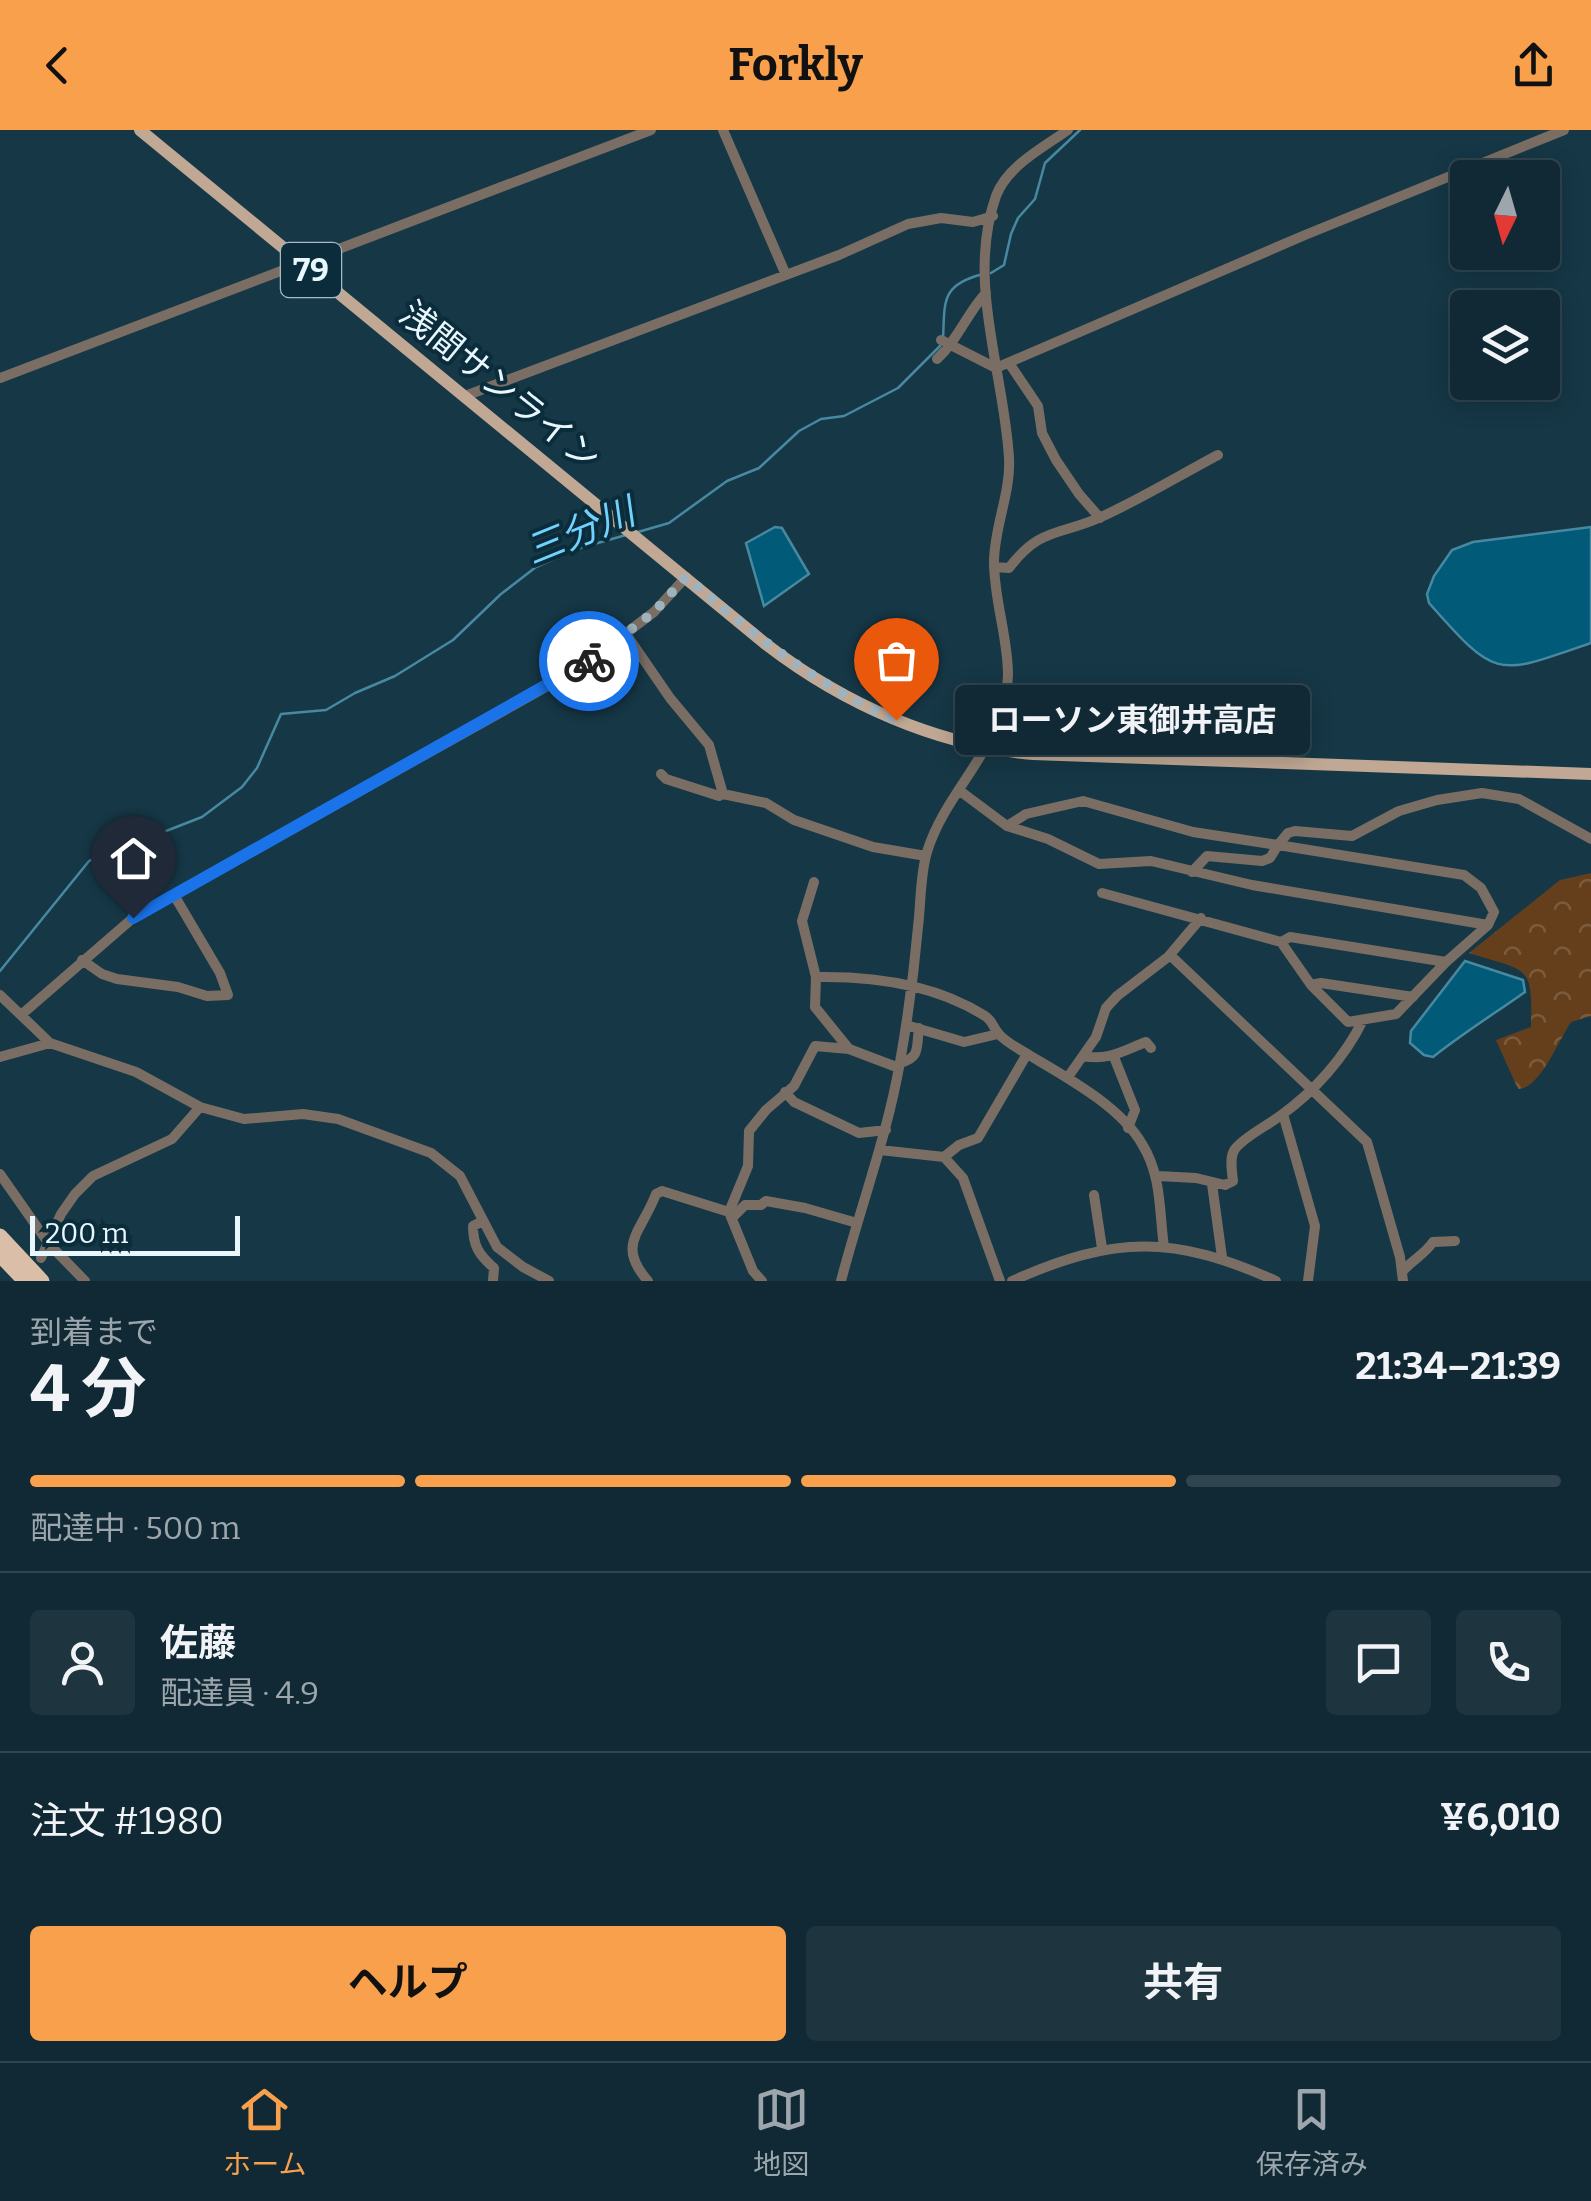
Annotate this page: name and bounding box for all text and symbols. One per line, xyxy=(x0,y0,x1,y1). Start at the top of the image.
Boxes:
icon: back xyxy=(30,38,85,93)
text: Forkly xyxy=(728,38,863,92)
icon: share xyxy=(1506,38,1561,93)
north arrow xyxy=(1450,160,1560,270)
map controls xyxy=(1450,160,1560,400)
road number: 79 xyxy=(281,243,341,297)
button: layers xyxy=(1450,290,1560,400)
street label: 浅間サンライン xyxy=(392,293,608,479)
water label: 三分川 xyxy=(519,487,645,574)
courier xyxy=(539,611,639,711)
pin xyxy=(854,618,939,721)
icon: bag xyxy=(869,633,924,688)
icon: bike xyxy=(562,634,617,689)
callout: ローソン東御井高店 xyxy=(956,685,1311,755)
text: ローソン東御井高店 xyxy=(988,701,1277,739)
pin xyxy=(91,816,176,919)
icon: home xyxy=(106,831,161,886)
scale bar xyxy=(30,1211,240,1256)
text: 200 m xyxy=(45,1217,128,1250)
text: 到着まで xyxy=(30,1313,158,1351)
text: 21:34–21:39 xyxy=(1355,1343,1561,1389)
text: 4 分 xyxy=(30,1350,146,1428)
text: 配達中 · 500 m xyxy=(30,1509,241,1547)
button: person xyxy=(30,1610,135,1715)
button: chat xyxy=(1326,1610,1431,1715)
button: phone xyxy=(1456,1610,1561,1715)
text: 佐藤 xyxy=(160,1620,236,1666)
text: 配達員 · 4.9 xyxy=(160,1674,319,1712)
text: ¥6,010 xyxy=(1440,1794,1561,1840)
text: 注文 #1980 xyxy=(30,1798,224,1844)
button: ヘルプ xyxy=(30,1926,786,2041)
button: 共有 xyxy=(806,1926,1561,2041)
tab: ホーム xyxy=(223,2082,306,2182)
tab: 地図 xyxy=(753,2082,809,2182)
tab: 保存済み xyxy=(1256,2082,1368,2182)

